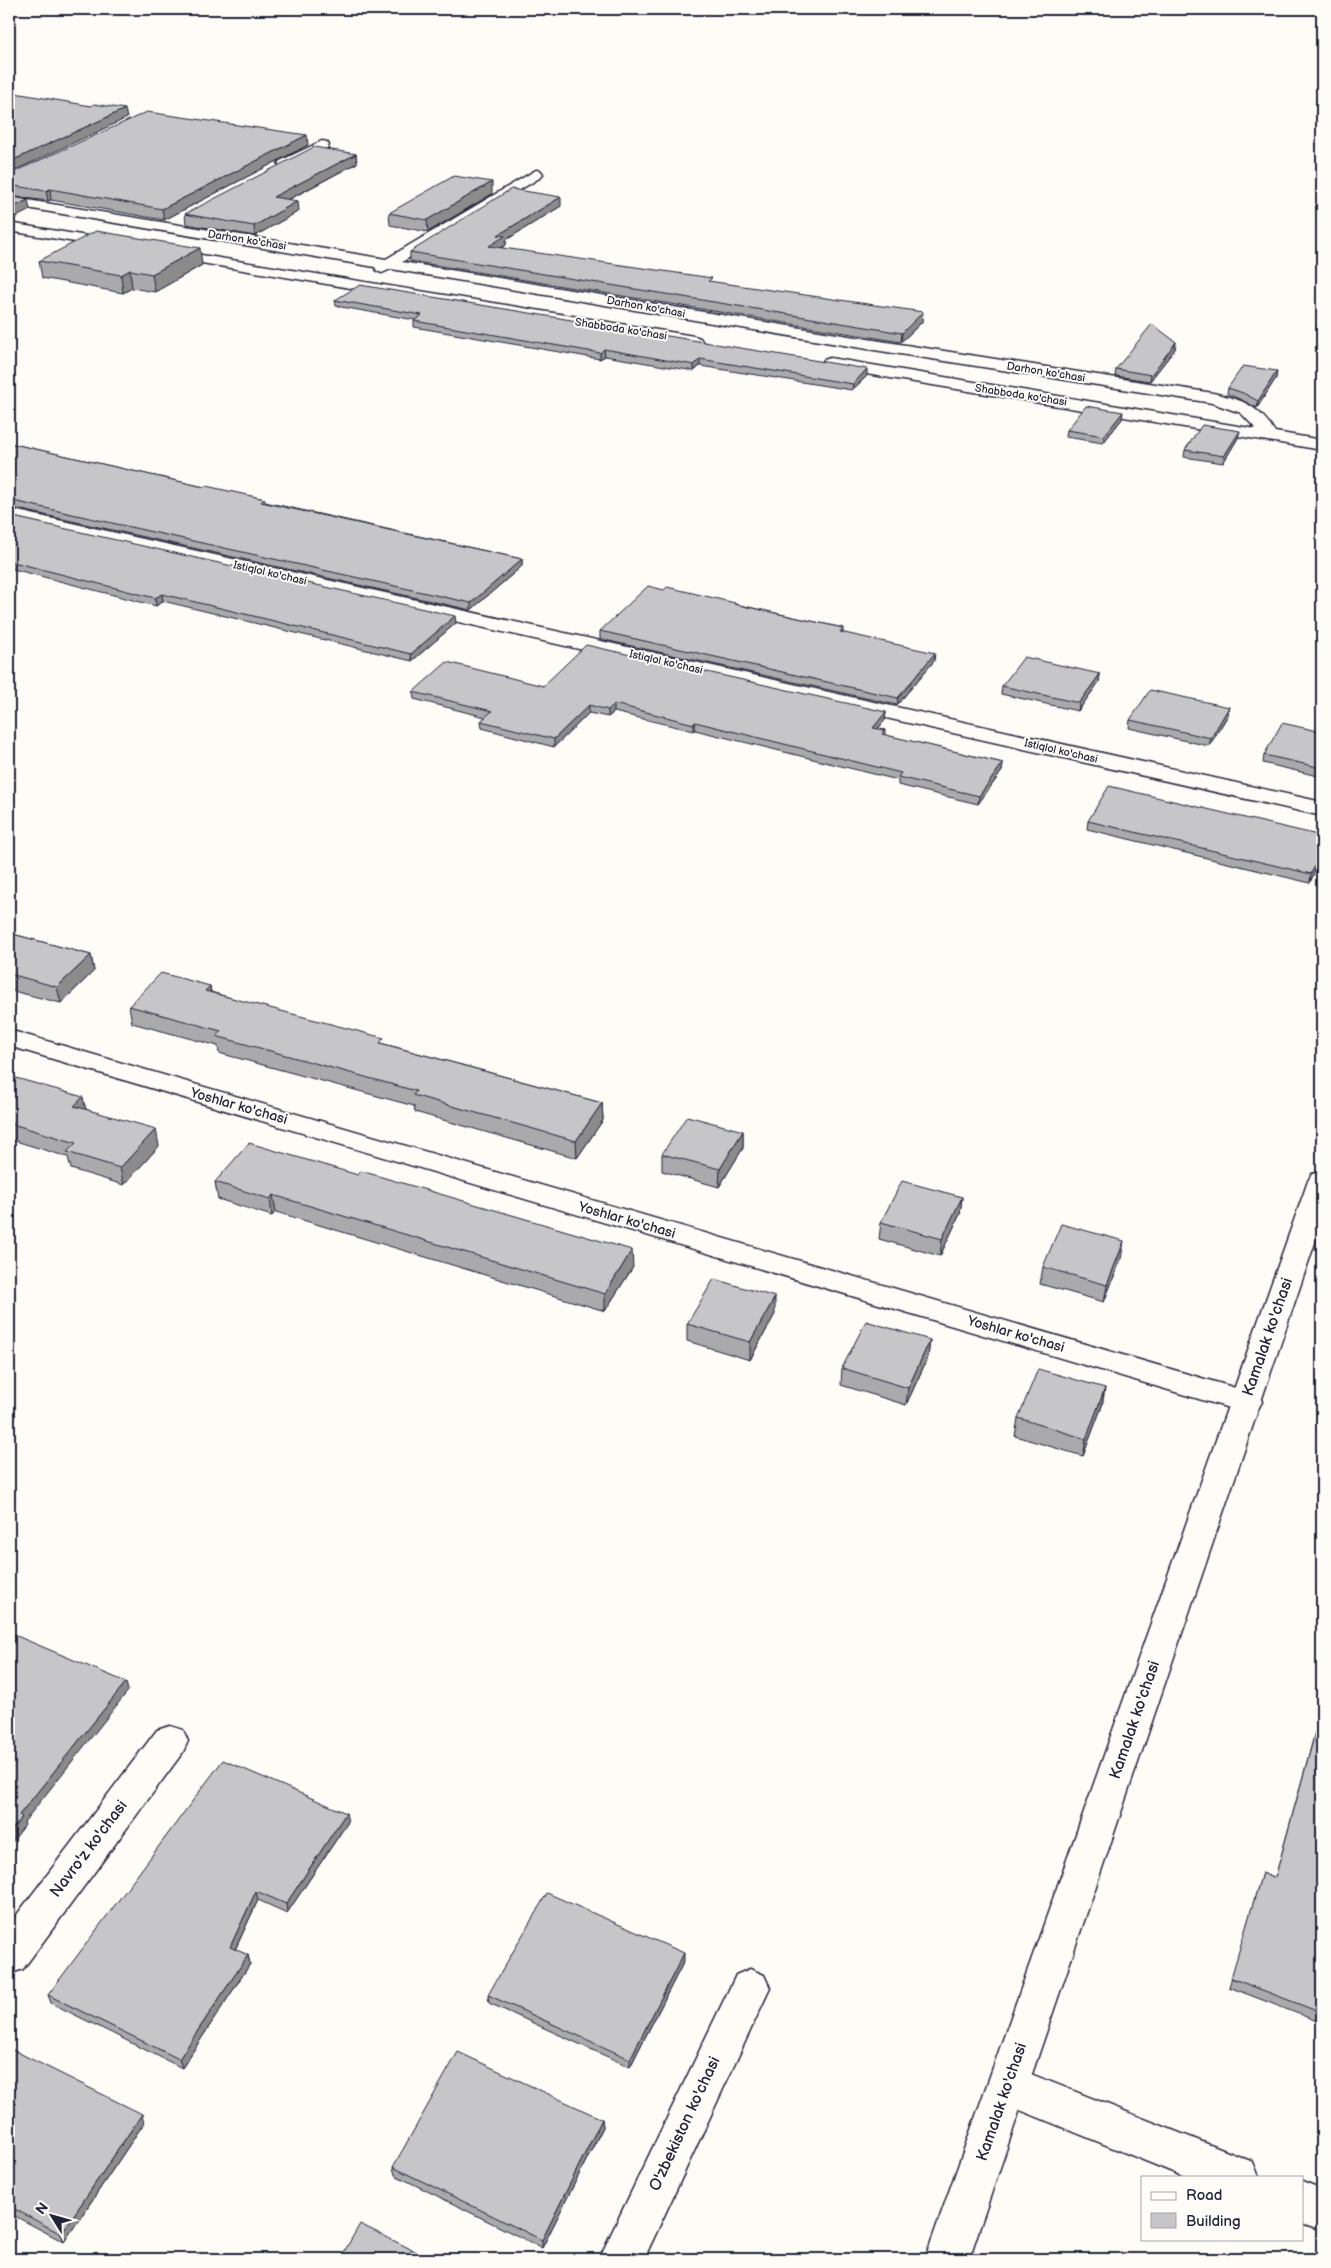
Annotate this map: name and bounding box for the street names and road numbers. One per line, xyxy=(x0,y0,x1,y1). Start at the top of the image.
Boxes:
street label: Darhon ko'chasi xyxy=(207,227,287,253)
street label: Darhon ko'chasi xyxy=(606,294,686,320)
street label: Shabboda ko'chasi xyxy=(574,315,668,343)
street label: Darhon ko'chasi xyxy=(1006,359,1086,385)
street label: Shabboda ko'chasi xyxy=(974,381,1068,409)
street label: Istiqlol ko'chasi xyxy=(232,558,308,588)
street label: Istiqlol ko'chasi xyxy=(628,647,704,677)
street label: Istiqlol ko'chasi xyxy=(1023,736,1099,766)
street label: Yoshlar ko'chasi xyxy=(188,1084,289,1128)
street label: Yoshlar ko'chasi xyxy=(576,1198,677,1242)
street label: Kamalak ko'chasi xyxy=(1239,1275,1297,1399)
street label: Yoshlar ko'chasi xyxy=(965,1312,1066,1356)
street label: Kamalak ko'chasi xyxy=(1106,1658,1164,1782)
street label: Navro'z ko'chasi xyxy=(46,1797,132,1901)
street label: Kamalak ko'chasi xyxy=(973,2040,1031,2164)
street label: O'zbekiston ko'chasi xyxy=(646,2054,724,2194)

